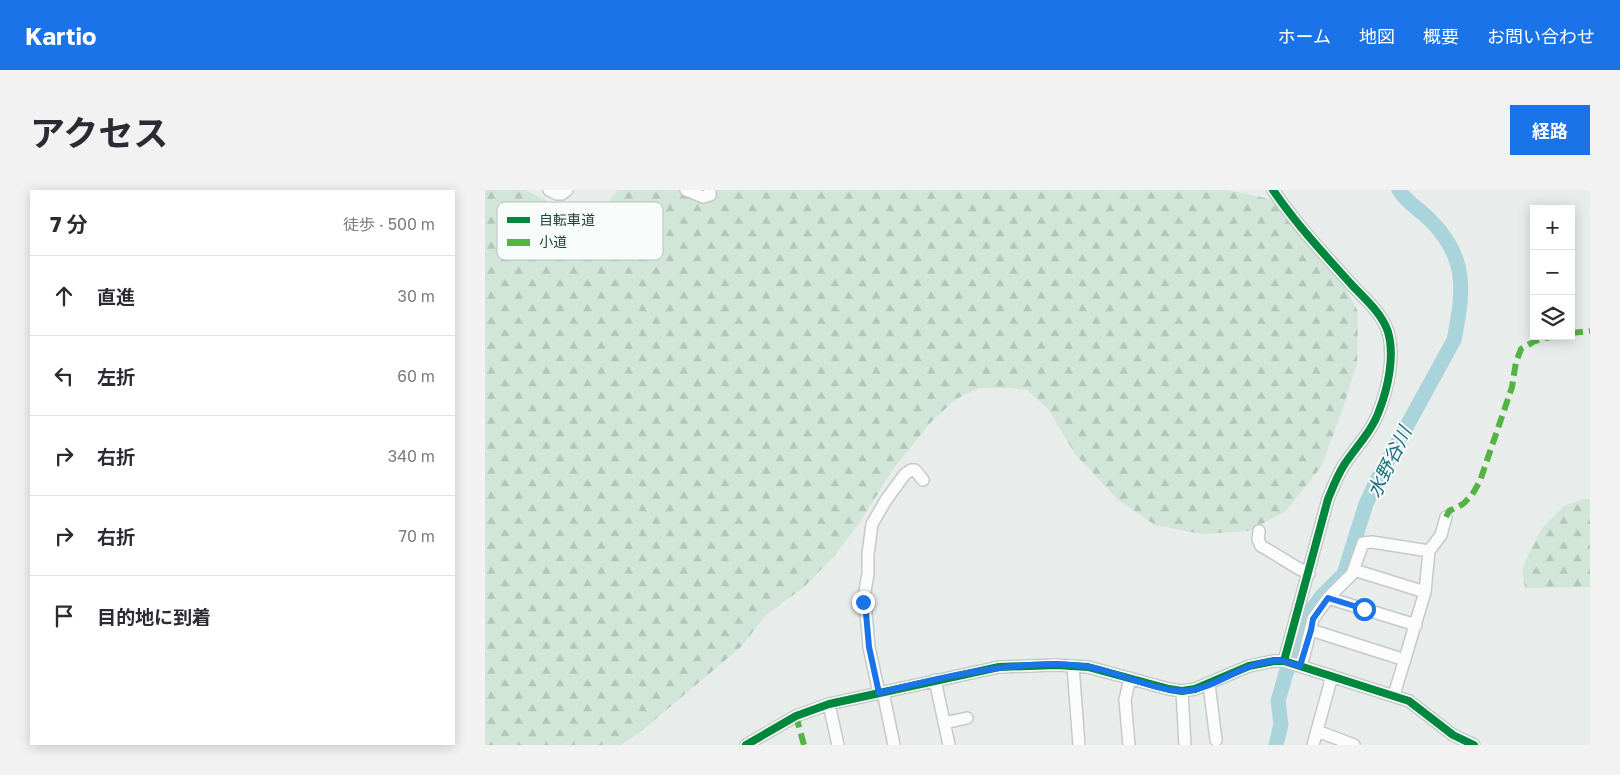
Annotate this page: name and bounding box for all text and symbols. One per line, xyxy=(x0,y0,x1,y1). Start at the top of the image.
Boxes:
text: Kartio xyxy=(25,21,97,50)
text: ホーム xyxy=(1278,25,1331,47)
text: 地図 xyxy=(1359,25,1395,47)
text: 概要 xyxy=(1423,25,1459,47)
text: お問い合わせ xyxy=(1487,25,1595,47)
button: 経路 xyxy=(1510,105,1590,155)
text: アクセス xyxy=(30,112,168,154)
legend xyxy=(497,202,663,260)
map controls xyxy=(1530,205,1575,340)
button: + xyxy=(1530,205,1575,250)
text: 7 分 xyxy=(50,211,88,237)
text: 自転車道 xyxy=(539,211,595,228)
text: 徒歩 · 500 m xyxy=(343,214,435,234)
text: 小道 xyxy=(539,233,567,250)
button: − xyxy=(1530,250,1575,295)
icon: ahead xyxy=(50,282,78,310)
text: 直進 xyxy=(97,285,135,308)
text: 30 m xyxy=(398,286,435,306)
button: layers xyxy=(1530,295,1575,340)
icon: left xyxy=(50,362,78,390)
text: 左折 xyxy=(97,365,135,388)
text: 60 m xyxy=(397,366,435,386)
water label: 水野谷川 xyxy=(1362,421,1416,501)
icon: right xyxy=(50,442,78,470)
text: 右折 xyxy=(97,445,135,468)
text: 340 m xyxy=(388,446,435,466)
icon: right xyxy=(50,522,78,550)
text: 右折 xyxy=(97,525,135,548)
text: 70 m xyxy=(398,526,435,546)
route end xyxy=(852,591,875,614)
route start xyxy=(1353,598,1376,621)
icon: arrive xyxy=(50,602,78,630)
text: 目的地に到着 xyxy=(97,605,211,628)

